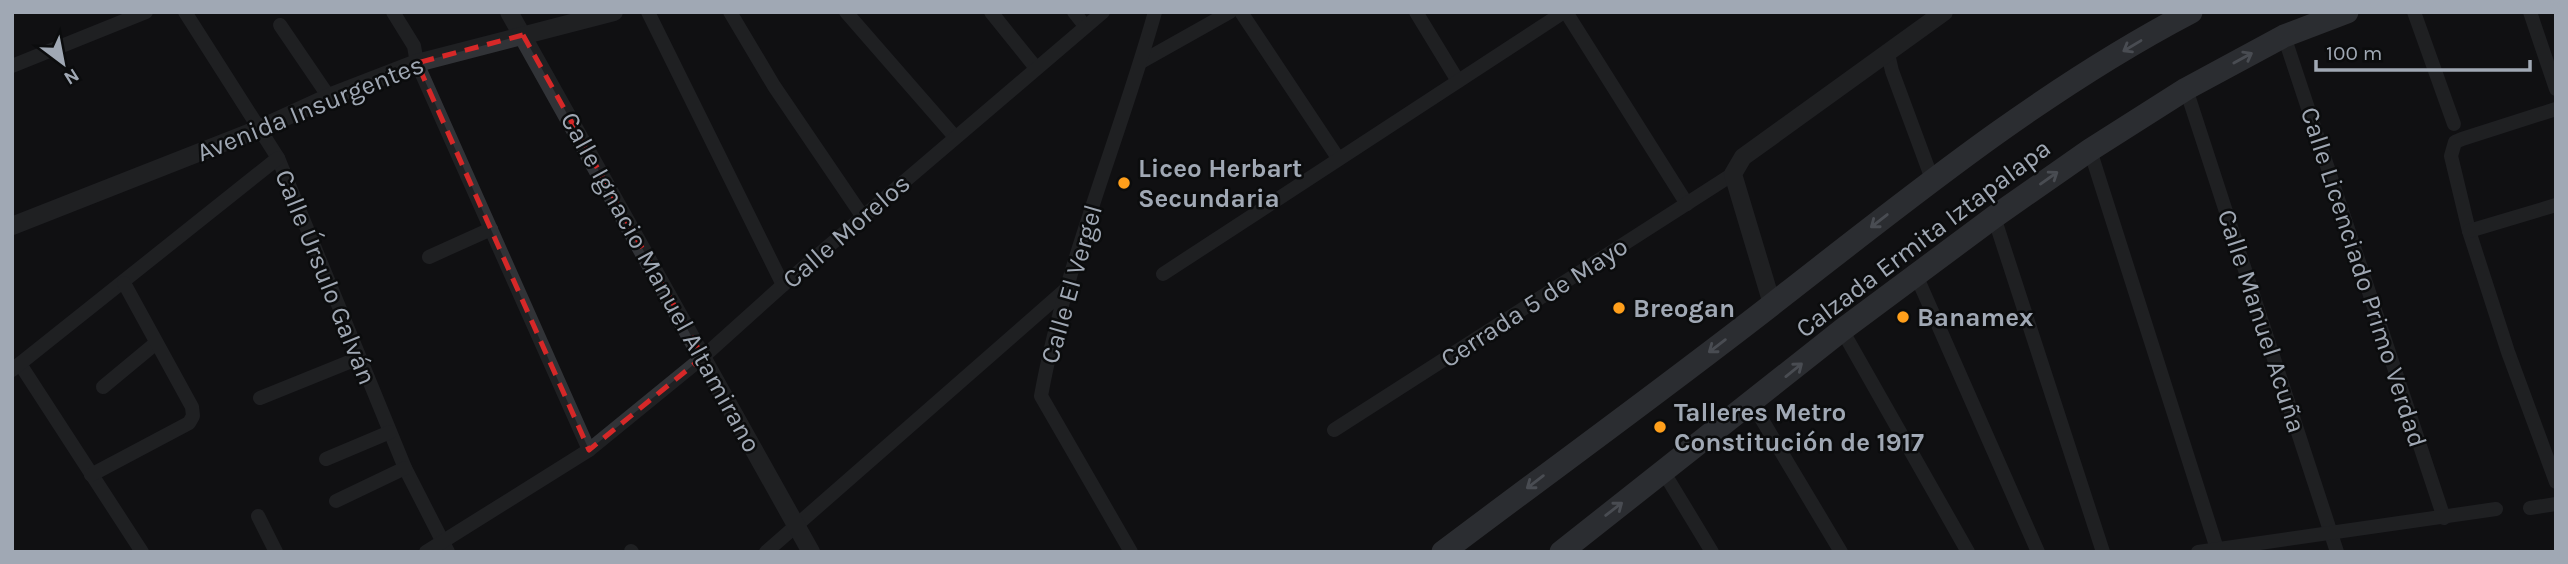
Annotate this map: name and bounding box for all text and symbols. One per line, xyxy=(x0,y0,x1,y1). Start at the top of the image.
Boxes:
north arrow xyxy=(28,28,98,98)
scale bar xyxy=(2316,28,2530,72)
one-way arrow xyxy=(2122,39,2142,53)
text: 100 m xyxy=(2326,41,2383,65)
street label: Avenida Insurgentes xyxy=(192,49,428,168)
one-way arrow xyxy=(2232,51,2252,65)
text: N xyxy=(60,64,83,90)
street label: Calle Licenciado Primo Verdad xyxy=(2294,103,2433,451)
street label: Calle Ignacio Manuel Altamirano xyxy=(554,107,767,458)
street label: Calzada Ermita Iztapalapa xyxy=(1790,133,2057,344)
place label: Liceo Herbart Secundaria xyxy=(1138,153,1302,214)
street label: Calle Úrsulo Galván xyxy=(268,165,384,389)
street label: Calle Morelos xyxy=(776,168,916,295)
one-way arrow xyxy=(2039,171,2059,185)
marker: Liceo Herbart Secundaria xyxy=(1116,175,1132,191)
street label: Calle El Vergel xyxy=(1034,201,1109,367)
street label: Calle Manuel Acuña xyxy=(2211,206,2312,437)
one-way arrow xyxy=(1870,213,1888,229)
street label: Cerrada 5 de Mayo xyxy=(1435,230,1634,374)
place label: Breogan xyxy=(1633,293,1735,324)
marker: Breogan xyxy=(1611,300,1627,316)
place label: Banamex xyxy=(1917,302,2033,333)
marker: Banamex xyxy=(1895,309,1911,325)
one-way arrow xyxy=(1708,338,1727,353)
one-way arrow xyxy=(1784,362,1802,377)
place label: Talleres Metro Constitución de 1917 xyxy=(1674,397,1924,458)
marker: Talleres Metro Constitución de 1917 xyxy=(1652,419,1668,435)
one-way arrow xyxy=(1527,475,1545,490)
one-way arrow xyxy=(1605,502,1623,517)

